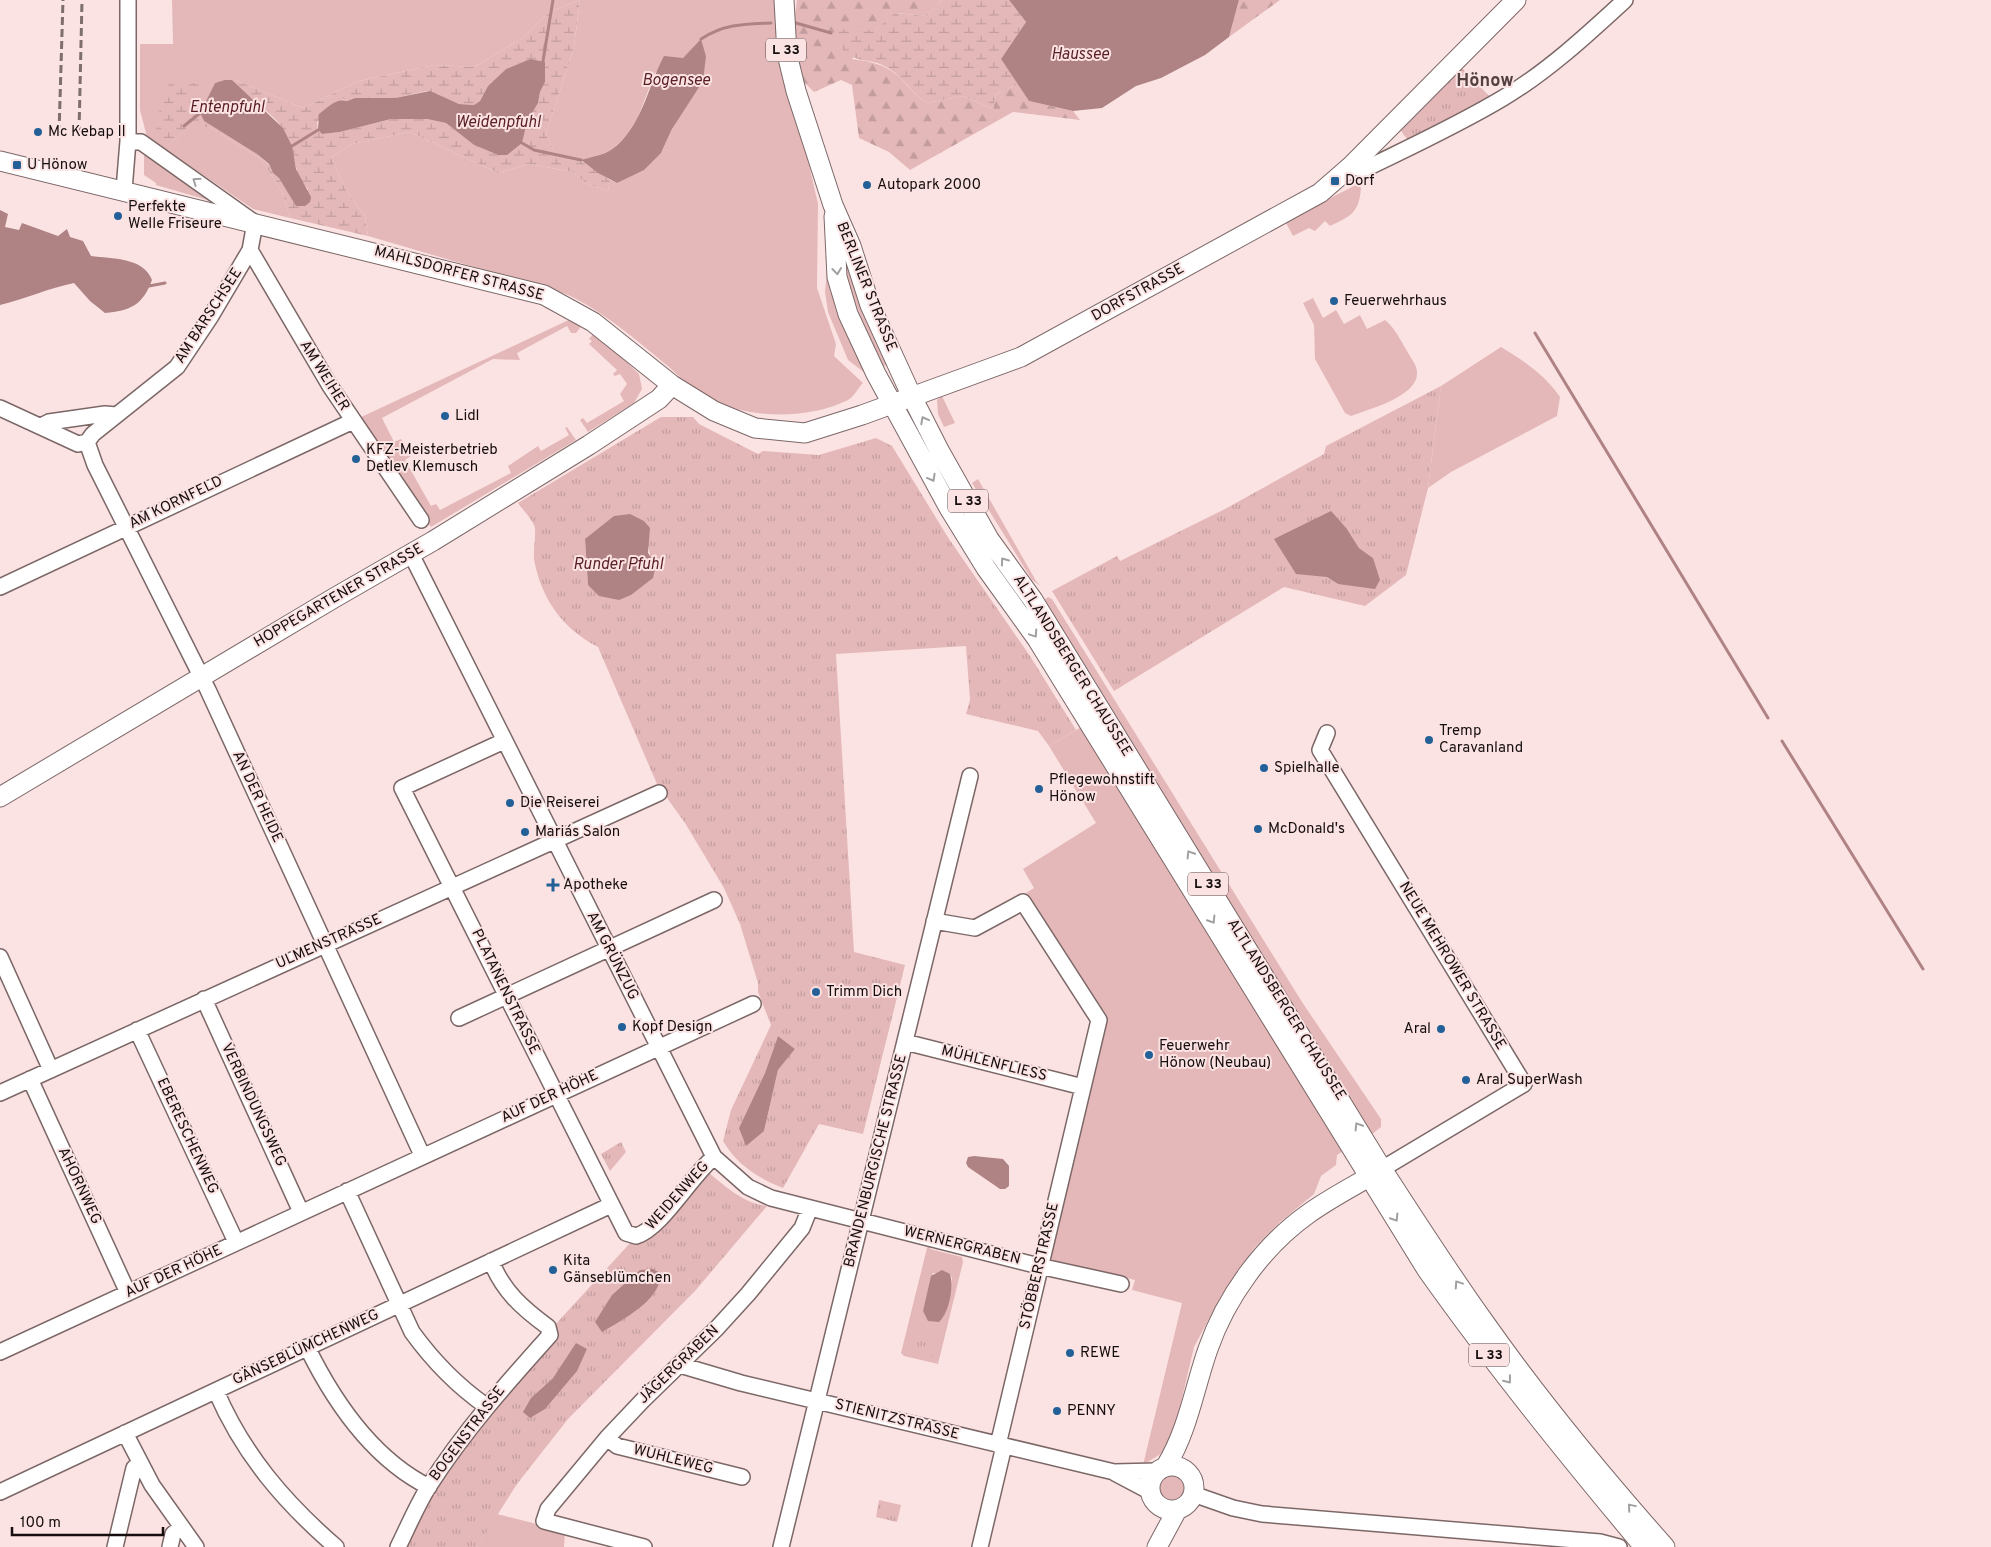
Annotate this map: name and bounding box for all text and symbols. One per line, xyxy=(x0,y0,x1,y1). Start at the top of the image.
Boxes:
road number: L 33 xyxy=(766,38,806,62)
water label: Haussee xyxy=(1051,45,1110,65)
district label: Hönow xyxy=(1456,70,1514,93)
water label: Bogensee xyxy=(642,71,711,91)
water label: Entenpfuhl xyxy=(190,98,265,118)
water label: Weidenpfuhl xyxy=(455,113,542,133)
place label: Mc Kebap II xyxy=(48,123,126,142)
marker: Mc Kebap II xyxy=(32,126,44,138)
place label: U Hönow xyxy=(27,156,88,175)
marker: U Hönow xyxy=(11,159,23,171)
place label: Dorf xyxy=(1345,172,1374,191)
marker: Dorf xyxy=(1329,175,1341,187)
place label: Autopark 2000 xyxy=(877,176,981,195)
one-way arrow xyxy=(192,178,202,187)
marker: Autopark 2000 xyxy=(861,179,873,191)
place label: Perfekte Welle Friseure xyxy=(128,198,222,234)
marker: Perfekte Welle Friseure xyxy=(112,210,124,222)
street label: BERLINER STRASSE xyxy=(831,219,901,355)
street label: MAHLSDORFER STRASSE xyxy=(372,242,546,306)
street label: DORFSTRASSE xyxy=(1088,260,1188,326)
street label: AM BARSCHSEE xyxy=(171,265,247,367)
one-way arrow xyxy=(831,267,842,275)
place label: Feuerwehrhaus xyxy=(1344,292,1447,311)
marker: Feuerwehrhaus xyxy=(1328,295,1340,307)
street label: AM WEIHER xyxy=(295,337,353,415)
place label: Lidl xyxy=(455,407,480,426)
marker: Lidl xyxy=(439,410,451,422)
one-way arrow xyxy=(920,416,930,425)
place label: KFZ-Meisterbetrieb Detlev Klemusch xyxy=(366,441,498,477)
marker: KFZ-Meisterbetrieb Detlev Klemusch xyxy=(350,453,362,465)
street label: AM KORNFELD xyxy=(126,472,226,534)
one-way arrow xyxy=(926,472,936,481)
road number: L 33 xyxy=(948,490,988,512)
street label: HOPPEGARTENER STRASSE xyxy=(251,540,427,652)
water label: Runder Pfuhl xyxy=(573,555,664,575)
one-way arrow xyxy=(1001,557,1010,567)
street label: ALTLANDSBERGER CHAUSSEE xyxy=(1008,572,1136,760)
one-way arrow xyxy=(1028,628,1037,637)
place label: Tremp Caravanland xyxy=(1439,722,1523,758)
marker: Tremp Caravanland xyxy=(1423,734,1435,746)
street label: AN DER HEIDE xyxy=(227,748,287,846)
place label: Spielhalle xyxy=(1274,759,1340,778)
marker: Spielhalle xyxy=(1258,762,1270,774)
place label: Pflegewohnstift Hönow xyxy=(1049,771,1155,807)
marker: Pflegewohnstift Hönow xyxy=(1033,783,1045,795)
place label: Die Reiserei xyxy=(520,794,600,813)
marker: Die Reiserei xyxy=(504,797,516,809)
place label: McDonald's xyxy=(1268,820,1345,839)
place label: Maria´s Salon xyxy=(535,823,620,842)
marker: McDonald's xyxy=(1252,823,1264,835)
marker: Maria´s Salon xyxy=(519,826,531,838)
one-way arrow xyxy=(1186,851,1196,860)
road number: L 33 xyxy=(1188,872,1228,896)
place label: Apotheke xyxy=(563,876,628,895)
street label: NEUE MEHROWER STRASSE xyxy=(1394,878,1510,1054)
marker: Apotheke xyxy=(547,879,559,891)
street label: AM GRÜNZUG xyxy=(582,908,643,1003)
street label: ULMENSTRASSE xyxy=(273,910,385,974)
one-way arrow xyxy=(1205,915,1215,924)
street label: ALTLANDSBERGER CHAUSSEE xyxy=(1222,916,1350,1104)
street label: PLATANENSTRASSE xyxy=(466,926,544,1058)
place label: Trimm Dich xyxy=(826,983,902,1002)
marker: Trimm Dich xyxy=(810,986,822,998)
place label: Kopf Design xyxy=(632,1018,713,1037)
place label: Aral xyxy=(1403,1020,1431,1039)
marker: Kopf Design xyxy=(616,1021,628,1033)
marker: Aral xyxy=(1435,1023,1447,1035)
place label: Feuerwehr Hönow (Neubau) xyxy=(1159,1037,1271,1073)
street label: VERBINDUNGSWEG xyxy=(216,1040,290,1170)
street label: MÜHLENFLIESS xyxy=(939,1041,1049,1086)
marker: Feuerwehr Hönow (Neubau) xyxy=(1143,1049,1155,1061)
street label: BRANDENBURGISCHE STRASSE xyxy=(840,1052,912,1270)
street label: AUF DER HÖHE xyxy=(498,1065,602,1128)
place label: Aral SuperWash xyxy=(1476,1071,1583,1090)
marker: Aral SuperWash xyxy=(1460,1074,1472,1086)
street label: EBERESCHENWEG xyxy=(152,1075,222,1197)
one-way arrow xyxy=(1355,1123,1365,1132)
street label: AHORNWEG xyxy=(53,1144,105,1228)
street label: WEIDENWEG xyxy=(642,1158,714,1234)
street label: STÖBBERSTRASSE xyxy=(1015,1200,1064,1331)
one-way arrow xyxy=(1388,1213,1398,1222)
street label: WERNERGRABEN xyxy=(902,1222,1022,1270)
street label: AUF DER HÖHE xyxy=(122,1240,226,1303)
place label: Kita Gänseblümchen xyxy=(563,1252,671,1288)
marker: Kita Gänseblümchen xyxy=(547,1264,559,1276)
one-way arrow xyxy=(1455,1280,1464,1290)
street label: GÄNSEBLÜMCHENWEG xyxy=(229,1305,382,1390)
street label: JÄGERGRABEN xyxy=(634,1321,723,1408)
place label: REWE xyxy=(1080,1344,1120,1363)
road number: L 33 xyxy=(1469,1344,1509,1366)
marker: REWE xyxy=(1064,1347,1076,1359)
one-way arrow xyxy=(1503,1374,1511,1383)
street label: BOGENSTRASSE xyxy=(426,1383,510,1485)
street label: STIENITZSTRASSE xyxy=(833,1395,961,1445)
place label: PENNY xyxy=(1067,1402,1116,1421)
marker: PENNY xyxy=(1051,1405,1063,1417)
street label: WUHLEWEG xyxy=(631,1441,715,1479)
scale bar xyxy=(12,1504,164,1536)
one-way arrow xyxy=(1629,1504,1637,1513)
text: 100 m xyxy=(20,1514,61,1533)

